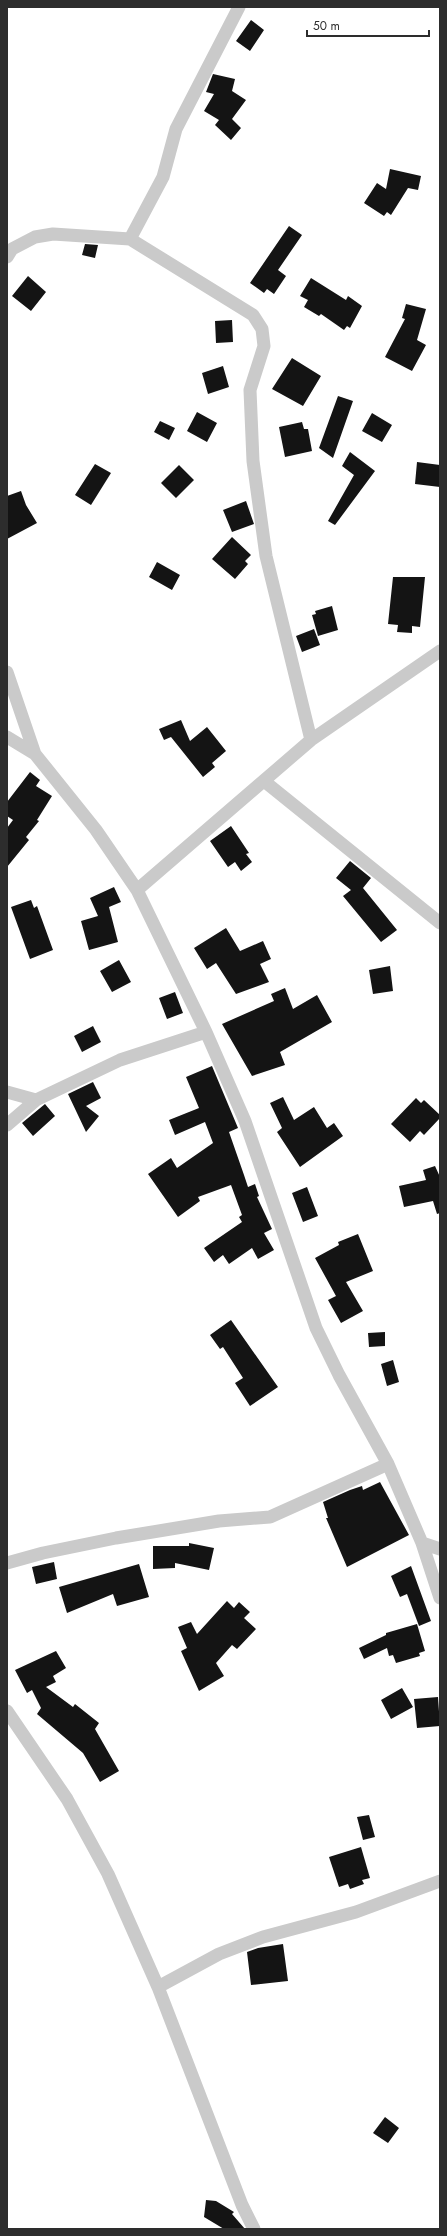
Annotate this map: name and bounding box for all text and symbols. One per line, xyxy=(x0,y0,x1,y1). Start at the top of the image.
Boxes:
scale bar xyxy=(307,12,429,38)
text: 50 m xyxy=(313,17,340,35)

